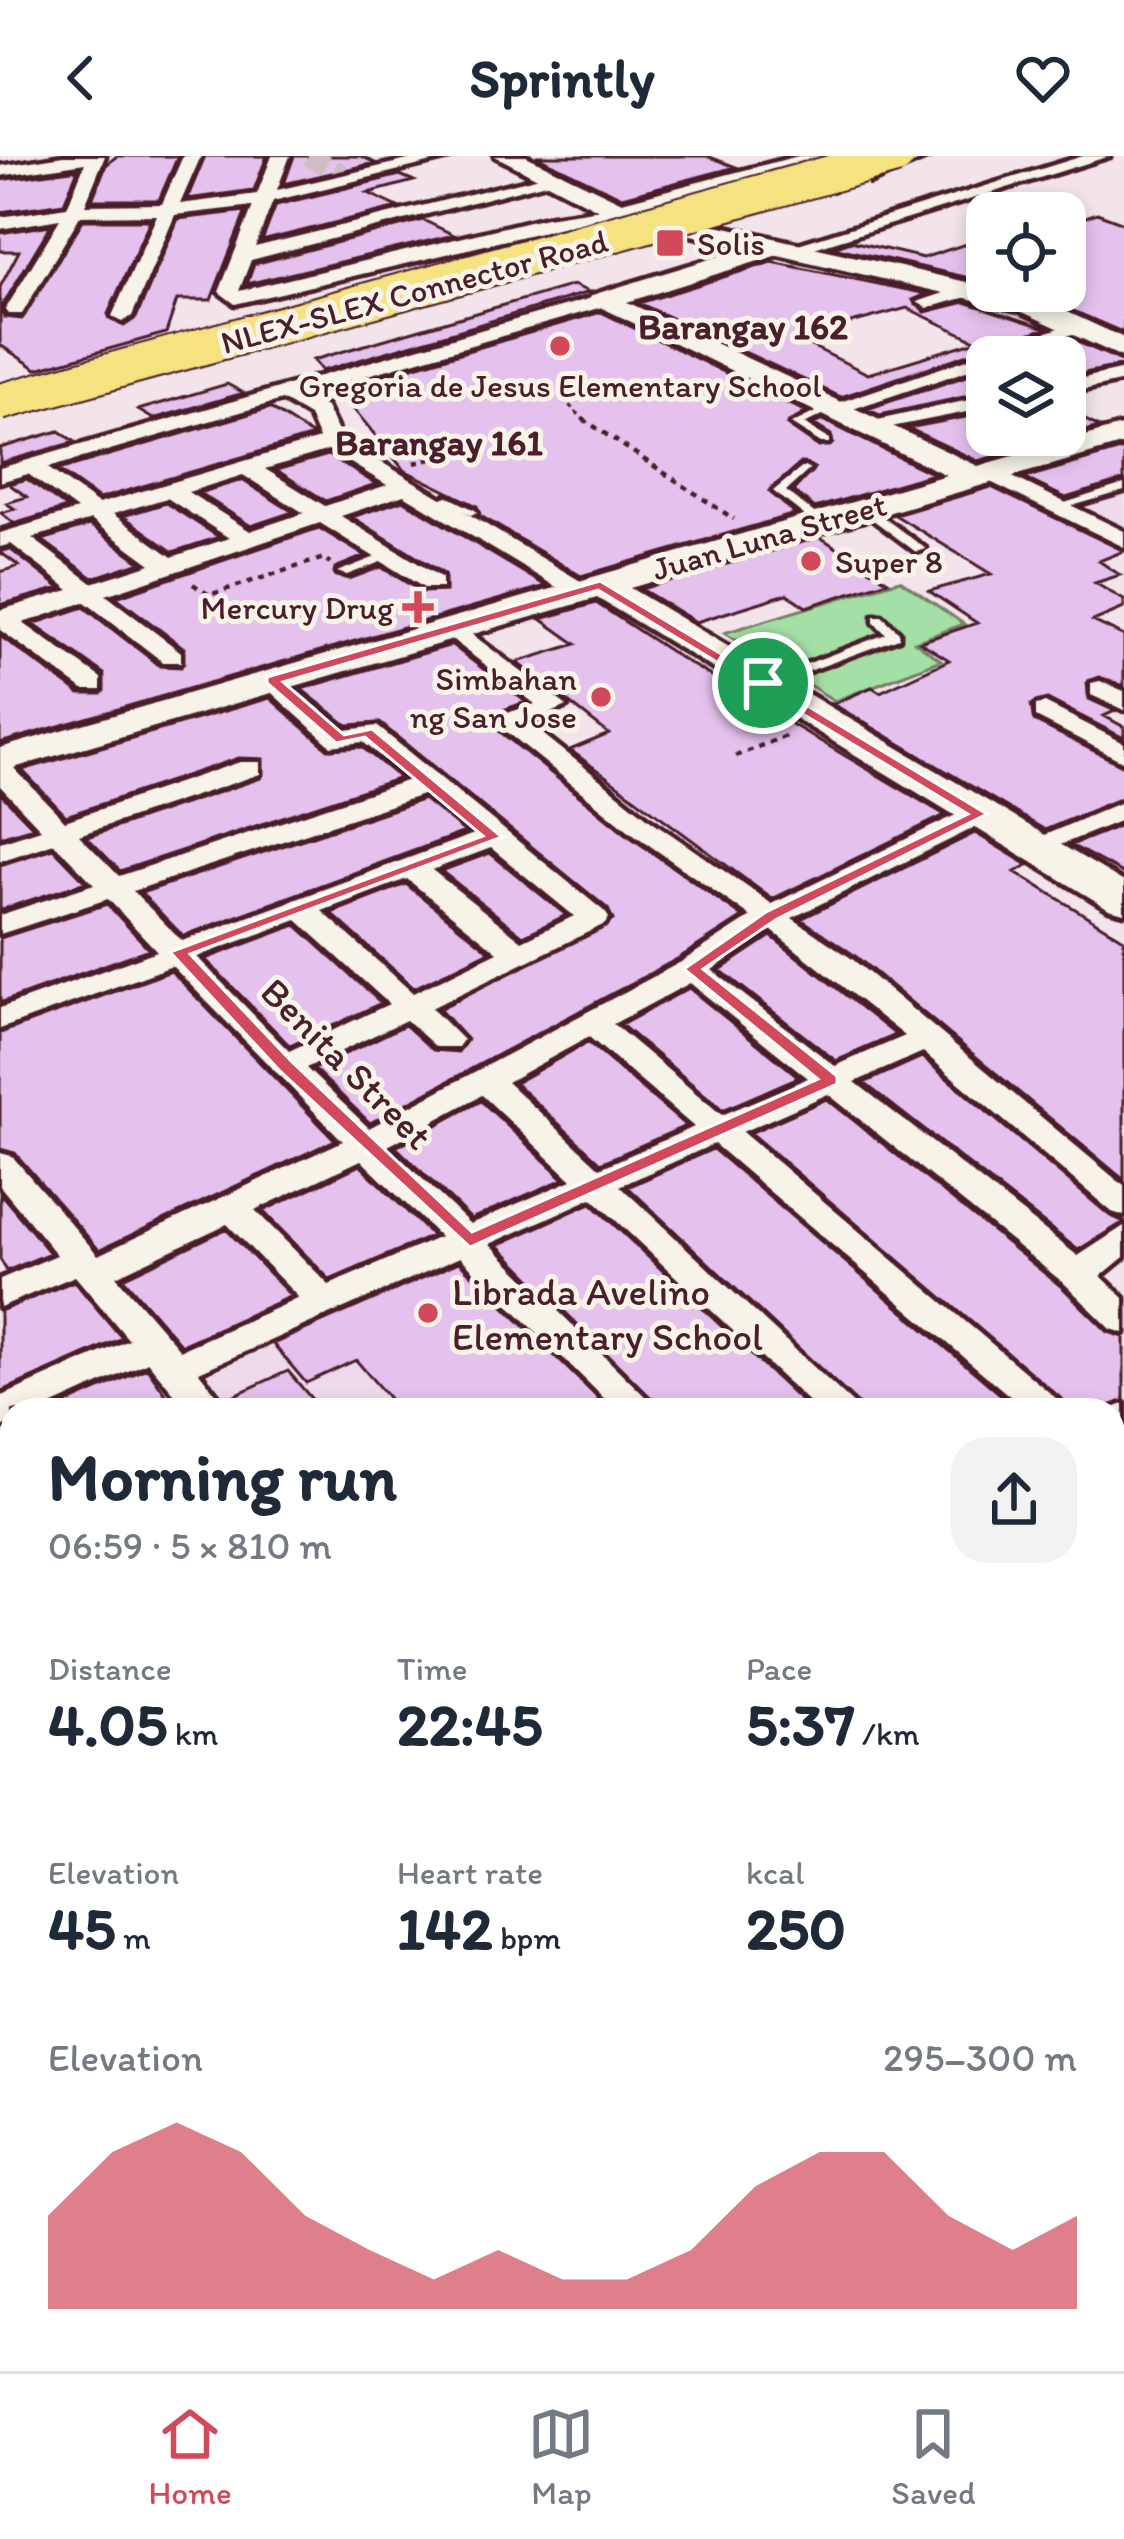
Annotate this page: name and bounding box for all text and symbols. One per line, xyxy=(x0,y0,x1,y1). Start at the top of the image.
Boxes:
icon: back xyxy=(48,45,114,111)
icon: heart xyxy=(1010,45,1076,111)
text: Sprintly xyxy=(470,46,654,111)
map controls xyxy=(966,192,1086,456)
button: locate xyxy=(966,192,1086,312)
street label: NLEX-SLEX Connector Road xyxy=(216,221,612,362)
place label: Solis xyxy=(697,224,765,263)
marker: Solis xyxy=(654,227,686,259)
district label: Barangay 162 xyxy=(638,305,848,348)
marker: Gregoria de Jesus Elementary School xyxy=(547,333,573,359)
button: layers xyxy=(966,336,1086,456)
place label: Gregoria de Jesus Elementary School xyxy=(298,366,822,405)
district label: Barangay 161 xyxy=(335,421,543,464)
street label: Juan Luna Street xyxy=(648,484,891,589)
place label: Super 8 xyxy=(835,542,943,581)
marker: Super 8 xyxy=(798,548,824,574)
place label: Mercury Drug xyxy=(201,588,394,627)
marker: Mercury Drug xyxy=(405,594,431,620)
pin xyxy=(712,632,814,734)
icon: arrive xyxy=(730,650,796,716)
place label: Simbahan ng San Jose xyxy=(410,659,577,736)
marker: Simbahan ng San Jose xyxy=(588,684,614,710)
street label: Benita Street xyxy=(251,968,442,1159)
place label: Librada Avelino Elementary School xyxy=(452,1268,763,1360)
marker: Librada Avelino Elementary School xyxy=(415,1300,441,1326)
text: Morning run xyxy=(48,1437,397,1517)
button: share xyxy=(951,1437,1077,1563)
text: 06:59 · 5 × 810 m xyxy=(48,1522,332,1569)
text: Distance xyxy=(48,1649,172,1688)
text: Time xyxy=(397,1649,467,1688)
text: Pace xyxy=(746,1649,812,1688)
text: 4.05 xyxy=(48,1688,167,1760)
text: 22:45 xyxy=(397,1688,542,1760)
text: 5:37 xyxy=(746,1688,855,1760)
text: km xyxy=(167,1714,218,1753)
text: /km xyxy=(855,1714,920,1753)
text: Elevation xyxy=(48,1853,179,1892)
text: Heart rate xyxy=(397,1853,543,1892)
text: kcal xyxy=(746,1853,805,1892)
text: 45 xyxy=(48,1892,116,1964)
text: 142 xyxy=(397,1892,492,1964)
text: 250 xyxy=(746,1892,846,1964)
text: m xyxy=(116,1918,151,1957)
text: bpm xyxy=(492,1918,561,1957)
text: Elevation xyxy=(48,2034,203,2081)
text: 295–300 m xyxy=(883,2034,1077,2081)
tab: Home xyxy=(148,2401,232,2512)
tab: Map xyxy=(528,2401,594,2512)
tab: Saved xyxy=(891,2401,976,2512)

